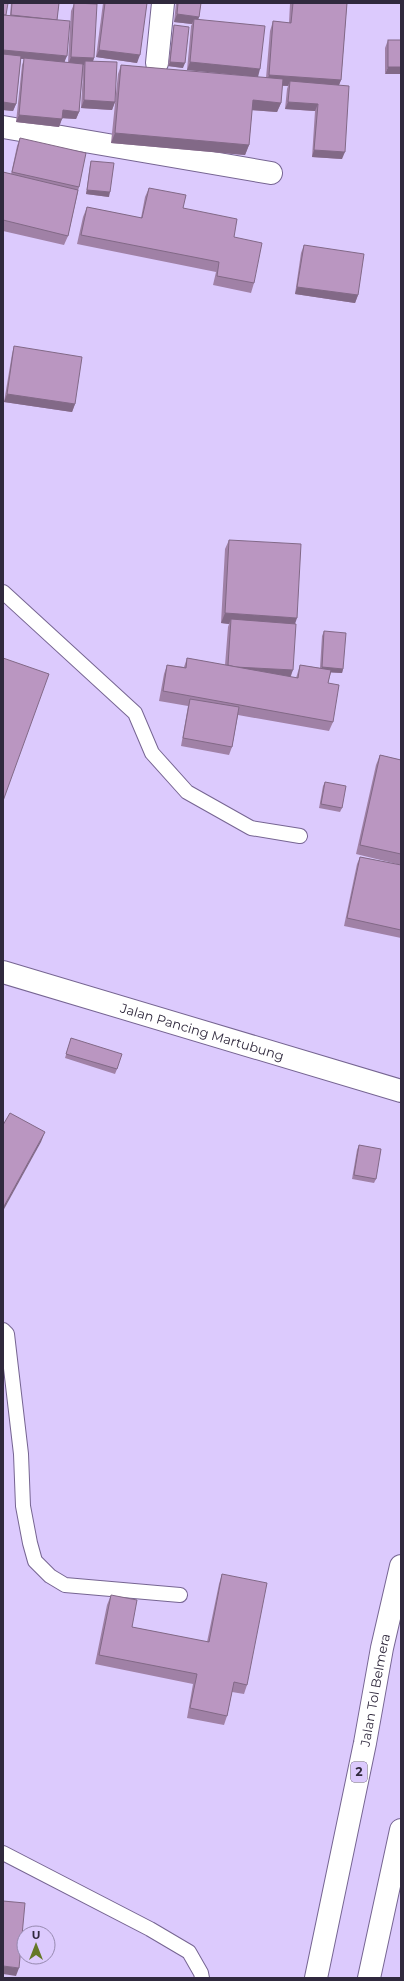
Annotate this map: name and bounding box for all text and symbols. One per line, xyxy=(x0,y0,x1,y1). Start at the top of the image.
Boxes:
street label: Jalan Pancing Martubung xyxy=(118,999,286,1064)
street label: Jalan Tol Belmera xyxy=(356,1632,393,1749)
road number: 2 xyxy=(351,1762,367,1782)
north arrow xyxy=(16,1925,56,1965)
text: U xyxy=(32,1928,40,1942)

